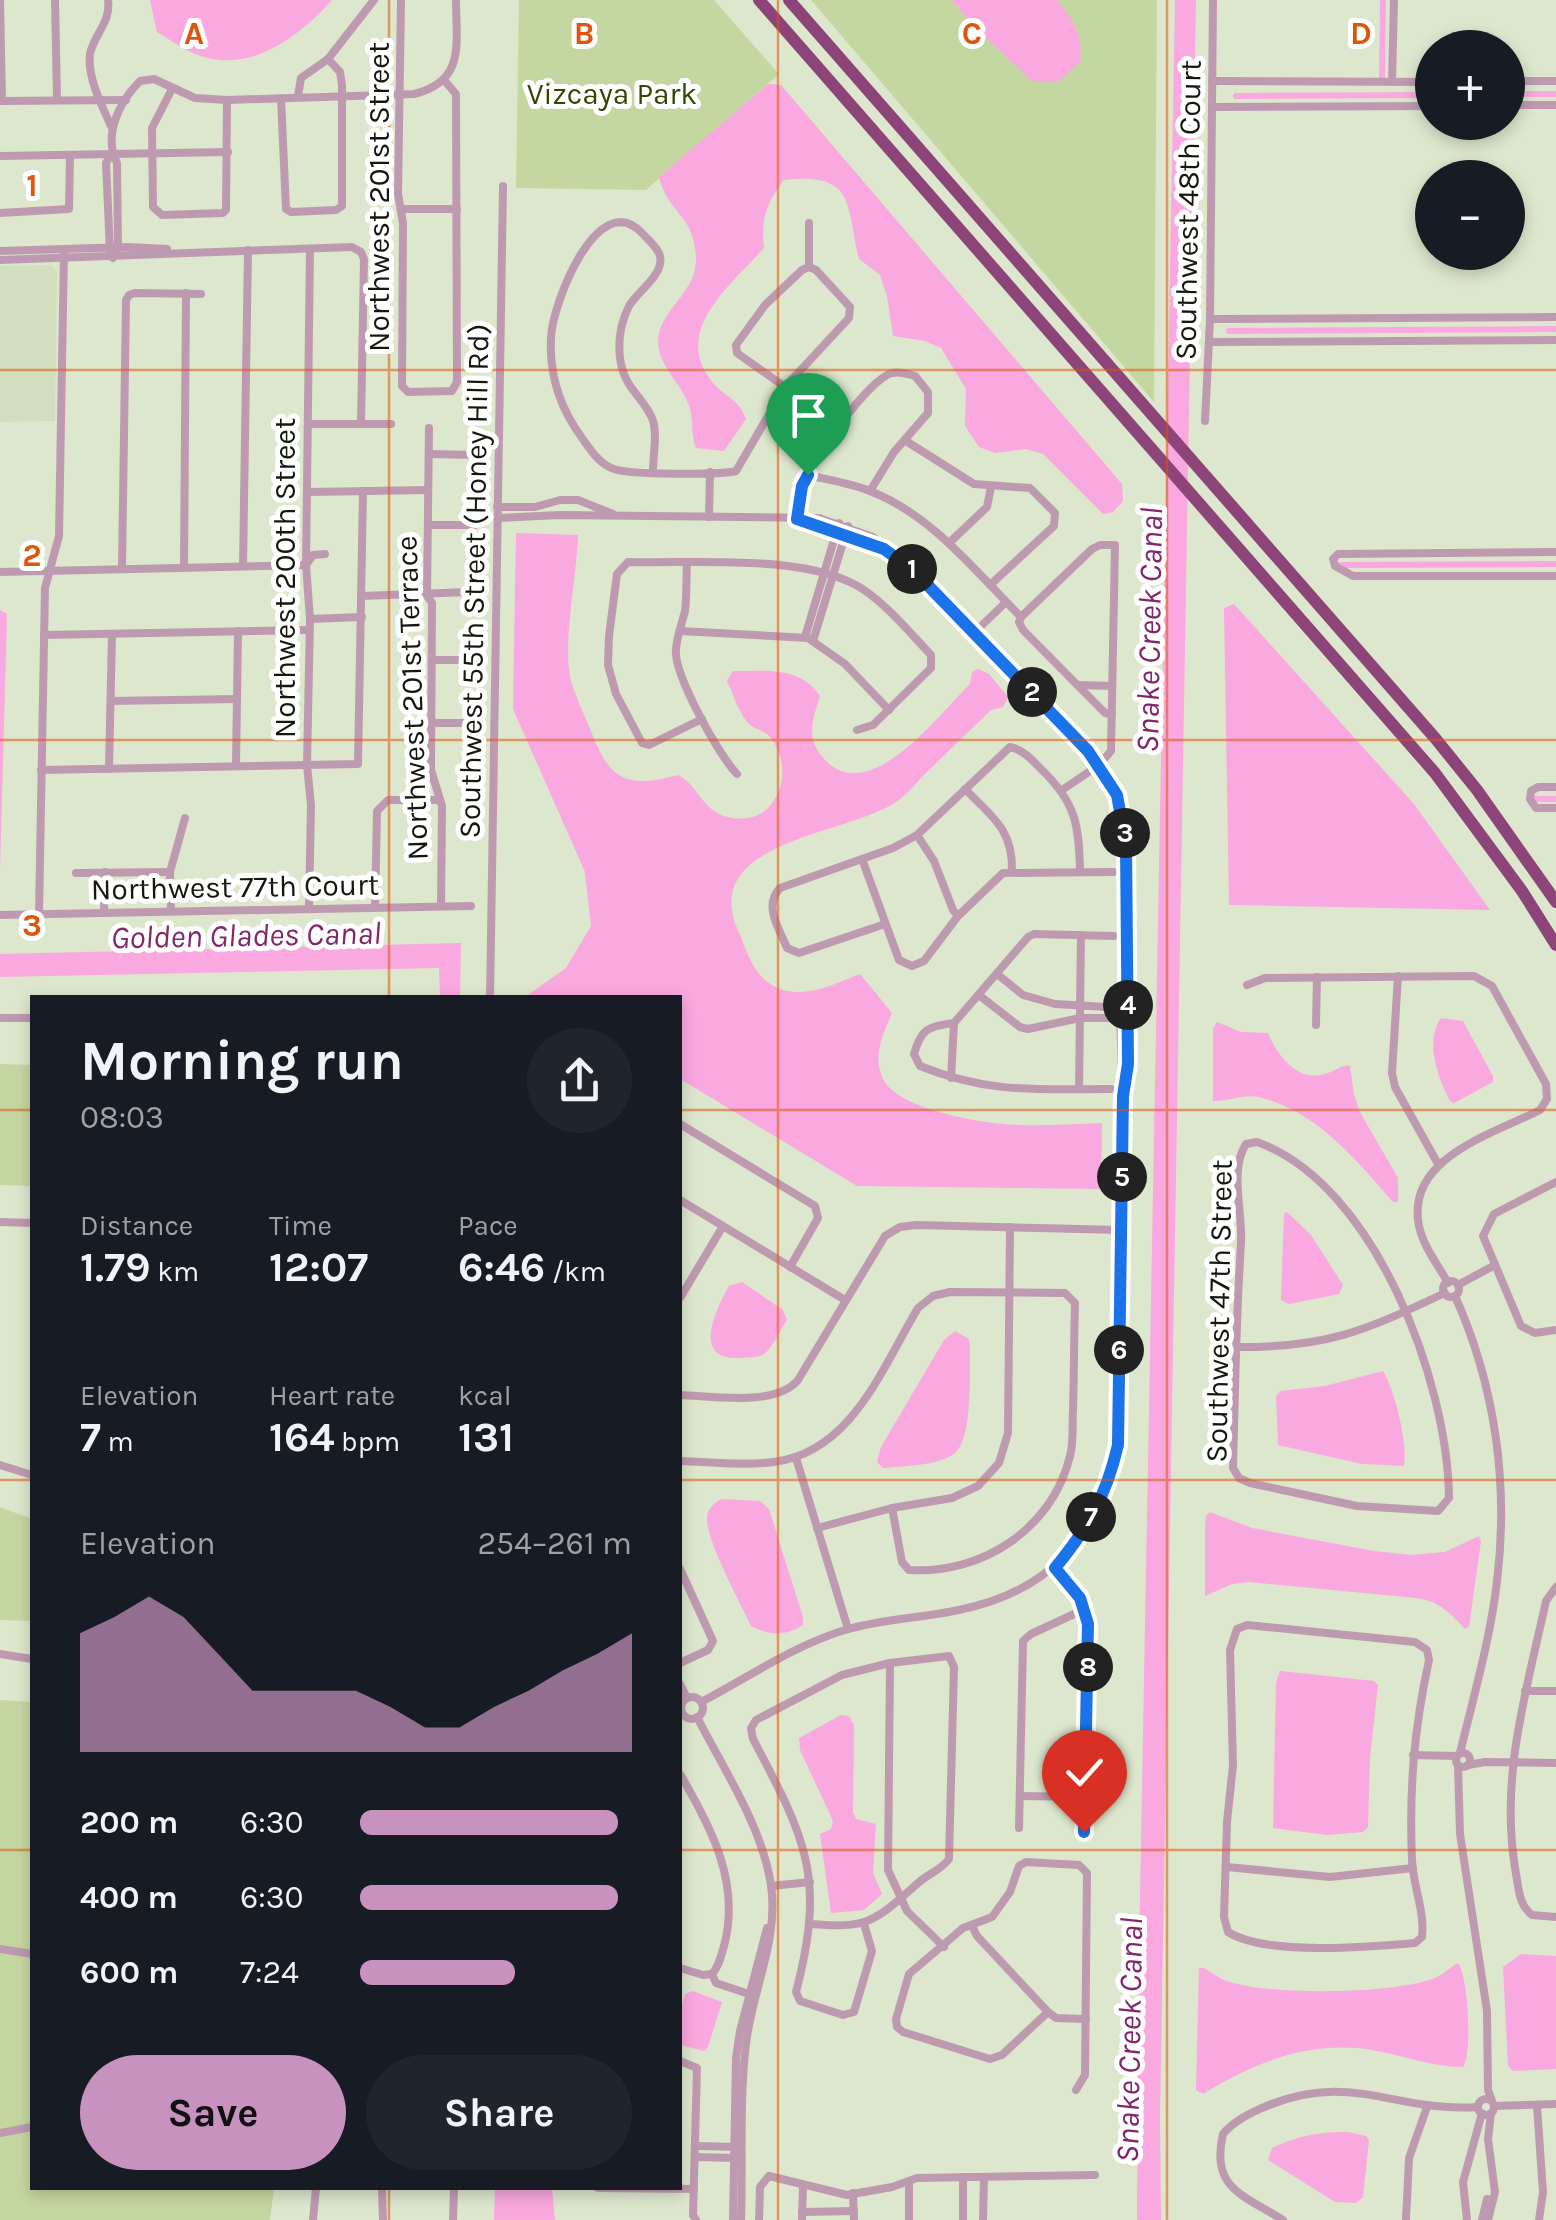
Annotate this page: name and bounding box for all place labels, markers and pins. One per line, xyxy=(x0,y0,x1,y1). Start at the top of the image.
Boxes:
pin xyxy=(766,373,851,476)
pin: 1 xyxy=(887,544,937,594)
pin: 2 xyxy=(1007,667,1057,717)
pin: 3 xyxy=(1100,808,1150,858)
pin: 4 xyxy=(1103,980,1153,1030)
pin: 5 xyxy=(1097,1152,1147,1202)
pin: 6 xyxy=(1094,1325,1144,1375)
pin: 7 xyxy=(1066,1492,1116,1542)
pin: 8 xyxy=(1063,1642,1113,1692)
pin xyxy=(1042,1730,1127,1833)

